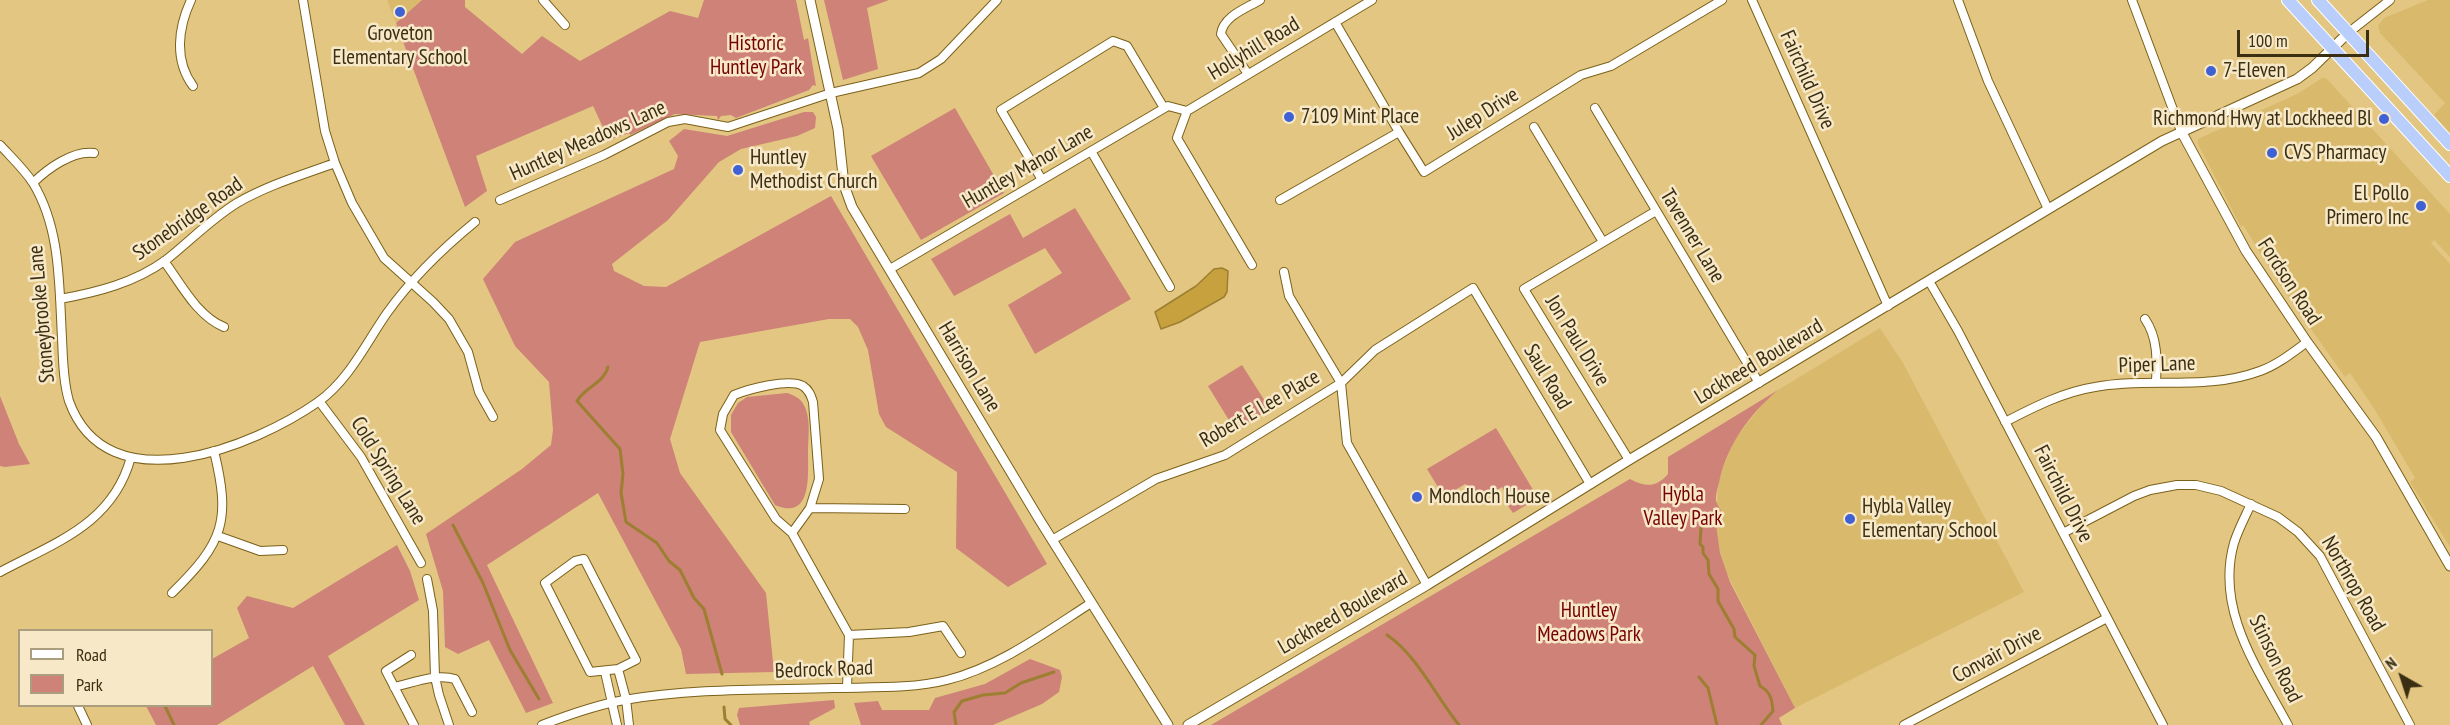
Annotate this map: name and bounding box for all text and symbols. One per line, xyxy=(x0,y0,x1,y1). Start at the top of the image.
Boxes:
marker: Groveton Elementary School xyxy=(393,5,407,19)
street label: Hollyhill Road xyxy=(1204,12,1304,86)
scale bar xyxy=(2240,18,2372,56)
place label: Groveton Elementary School xyxy=(332,21,468,71)
street label: Fairchild Drive xyxy=(1774,27,1840,133)
text: 100 m xyxy=(2248,29,2288,52)
park label: Historic Huntley Park xyxy=(710,31,802,81)
place label: 7-Eleven xyxy=(2223,58,2286,84)
marker: 7-Eleven xyxy=(2204,64,2218,78)
street label: Julep Drive xyxy=(1443,82,1523,146)
street label: Huntley Meadows Lane xyxy=(506,95,670,187)
place label: 7109 Mint Place xyxy=(1301,104,1419,130)
place label: Richmond Hwy at Lockheed Bl xyxy=(2153,106,2372,132)
marker: 7109 Mint Place xyxy=(1282,110,1296,124)
marker: Richmond Hwy at Lockheed Bl xyxy=(2377,112,2391,126)
street label: Huntley Manor Lane xyxy=(959,120,1097,214)
place label: CVS Pharmacy xyxy=(2284,140,2386,166)
place label: Huntley Methodist Church xyxy=(750,145,878,195)
marker: CVS Pharmacy xyxy=(2265,146,2279,160)
marker: Huntley Methodist Church xyxy=(731,163,745,177)
street label: Stonebridge Road xyxy=(128,172,248,266)
place label: El Pollo Primero Inc xyxy=(2327,181,2409,231)
street label: Tavenner Lane xyxy=(1654,185,1730,287)
marker: El Pollo Primero Inc xyxy=(2414,199,2428,213)
street label: Fordson Road xyxy=(2252,234,2326,330)
street label: Stoneybrooke Lane xyxy=(23,244,61,384)
street label: Jon Paul Drive xyxy=(1539,291,1615,391)
street label: Lockheed Boulevard xyxy=(1690,314,1828,410)
street label: Harrison Lane xyxy=(932,318,1006,416)
street label: Saul Road xyxy=(1518,340,1576,414)
street label: Piper Lane xyxy=(2118,351,2196,379)
street label: Robert E Lee Place xyxy=(1196,365,1324,453)
street label: Cold Spring Lane xyxy=(345,412,431,530)
street label: Fairchild Drive xyxy=(2028,441,2098,547)
park label: Hybla Valley Park xyxy=(1644,482,1722,532)
place label: Mondloch House xyxy=(1429,484,1550,510)
marker: Mondloch House xyxy=(1410,490,1424,504)
place label: Hybla Valley Elementary School xyxy=(1862,494,1997,544)
marker: Hybla Valley Elementary School xyxy=(1843,512,1857,526)
street label: Northrop Road xyxy=(2316,532,2390,636)
street label: Lockheed Boulevard xyxy=(1274,566,1412,660)
park label: Huntley Meadows Park xyxy=(1537,598,1641,648)
street label: Stinson Road xyxy=(2243,611,2307,707)
street label: Convair Drive xyxy=(1948,621,2046,689)
legend xyxy=(18,629,213,707)
text: Road xyxy=(76,643,107,666)
north arrow xyxy=(2372,647,2432,707)
text: N xyxy=(2381,653,2400,674)
street label: Bedrock Road xyxy=(774,656,874,684)
text: Park xyxy=(76,673,103,696)

